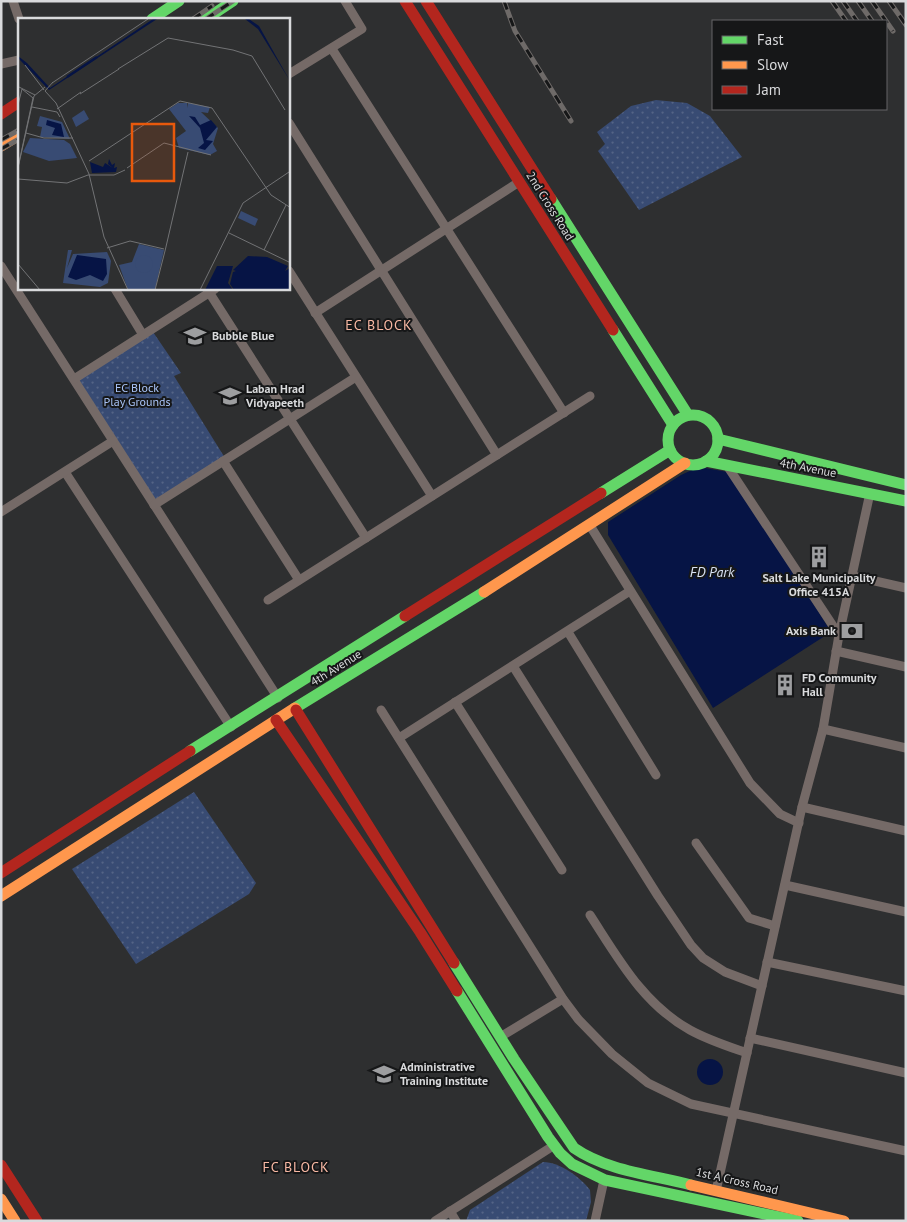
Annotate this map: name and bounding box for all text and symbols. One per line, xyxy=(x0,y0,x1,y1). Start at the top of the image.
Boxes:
inset map xyxy=(18,18,290,290)
legend xyxy=(712,20,887,110)
text: Fast xyxy=(757,30,784,49)
text: Slow xyxy=(757,55,788,74)
text: Jam xyxy=(756,80,781,99)
street label: 2nd Cross Road xyxy=(523,168,578,243)
district label: EC BLOCK xyxy=(345,316,413,334)
school or university icon: Bubble Blue xyxy=(182,323,208,349)
place label: Bubble Blue xyxy=(212,328,274,343)
park label: EC Block Play Grounds xyxy=(104,380,170,409)
place label: Laban Hrad Vidyapeeth xyxy=(245,381,305,410)
school or university icon: Laban Hrad Vidyapeeth xyxy=(217,383,243,409)
street label: 4th Avenue xyxy=(778,455,838,480)
building icon: Salt Lake Municipality Office 415A xyxy=(806,544,832,570)
water label: FD Park xyxy=(690,563,735,581)
place label: Salt Lake Municipality Office 415A xyxy=(762,570,876,599)
bank icon: Axis Bank xyxy=(839,618,865,644)
place label: Axis Bank xyxy=(786,623,836,638)
street label: 4th Avenue xyxy=(307,646,364,689)
place label: FD Community Hall xyxy=(802,670,877,699)
building icon: FD Community Hall xyxy=(772,672,798,698)
place label: Administrative Training Institute xyxy=(400,1059,488,1088)
school or university icon: Administrative Training Institute xyxy=(371,1061,397,1087)
district label: FC BLOCK xyxy=(262,1158,330,1176)
street label: 1st A Cross Road xyxy=(694,1164,780,1197)

